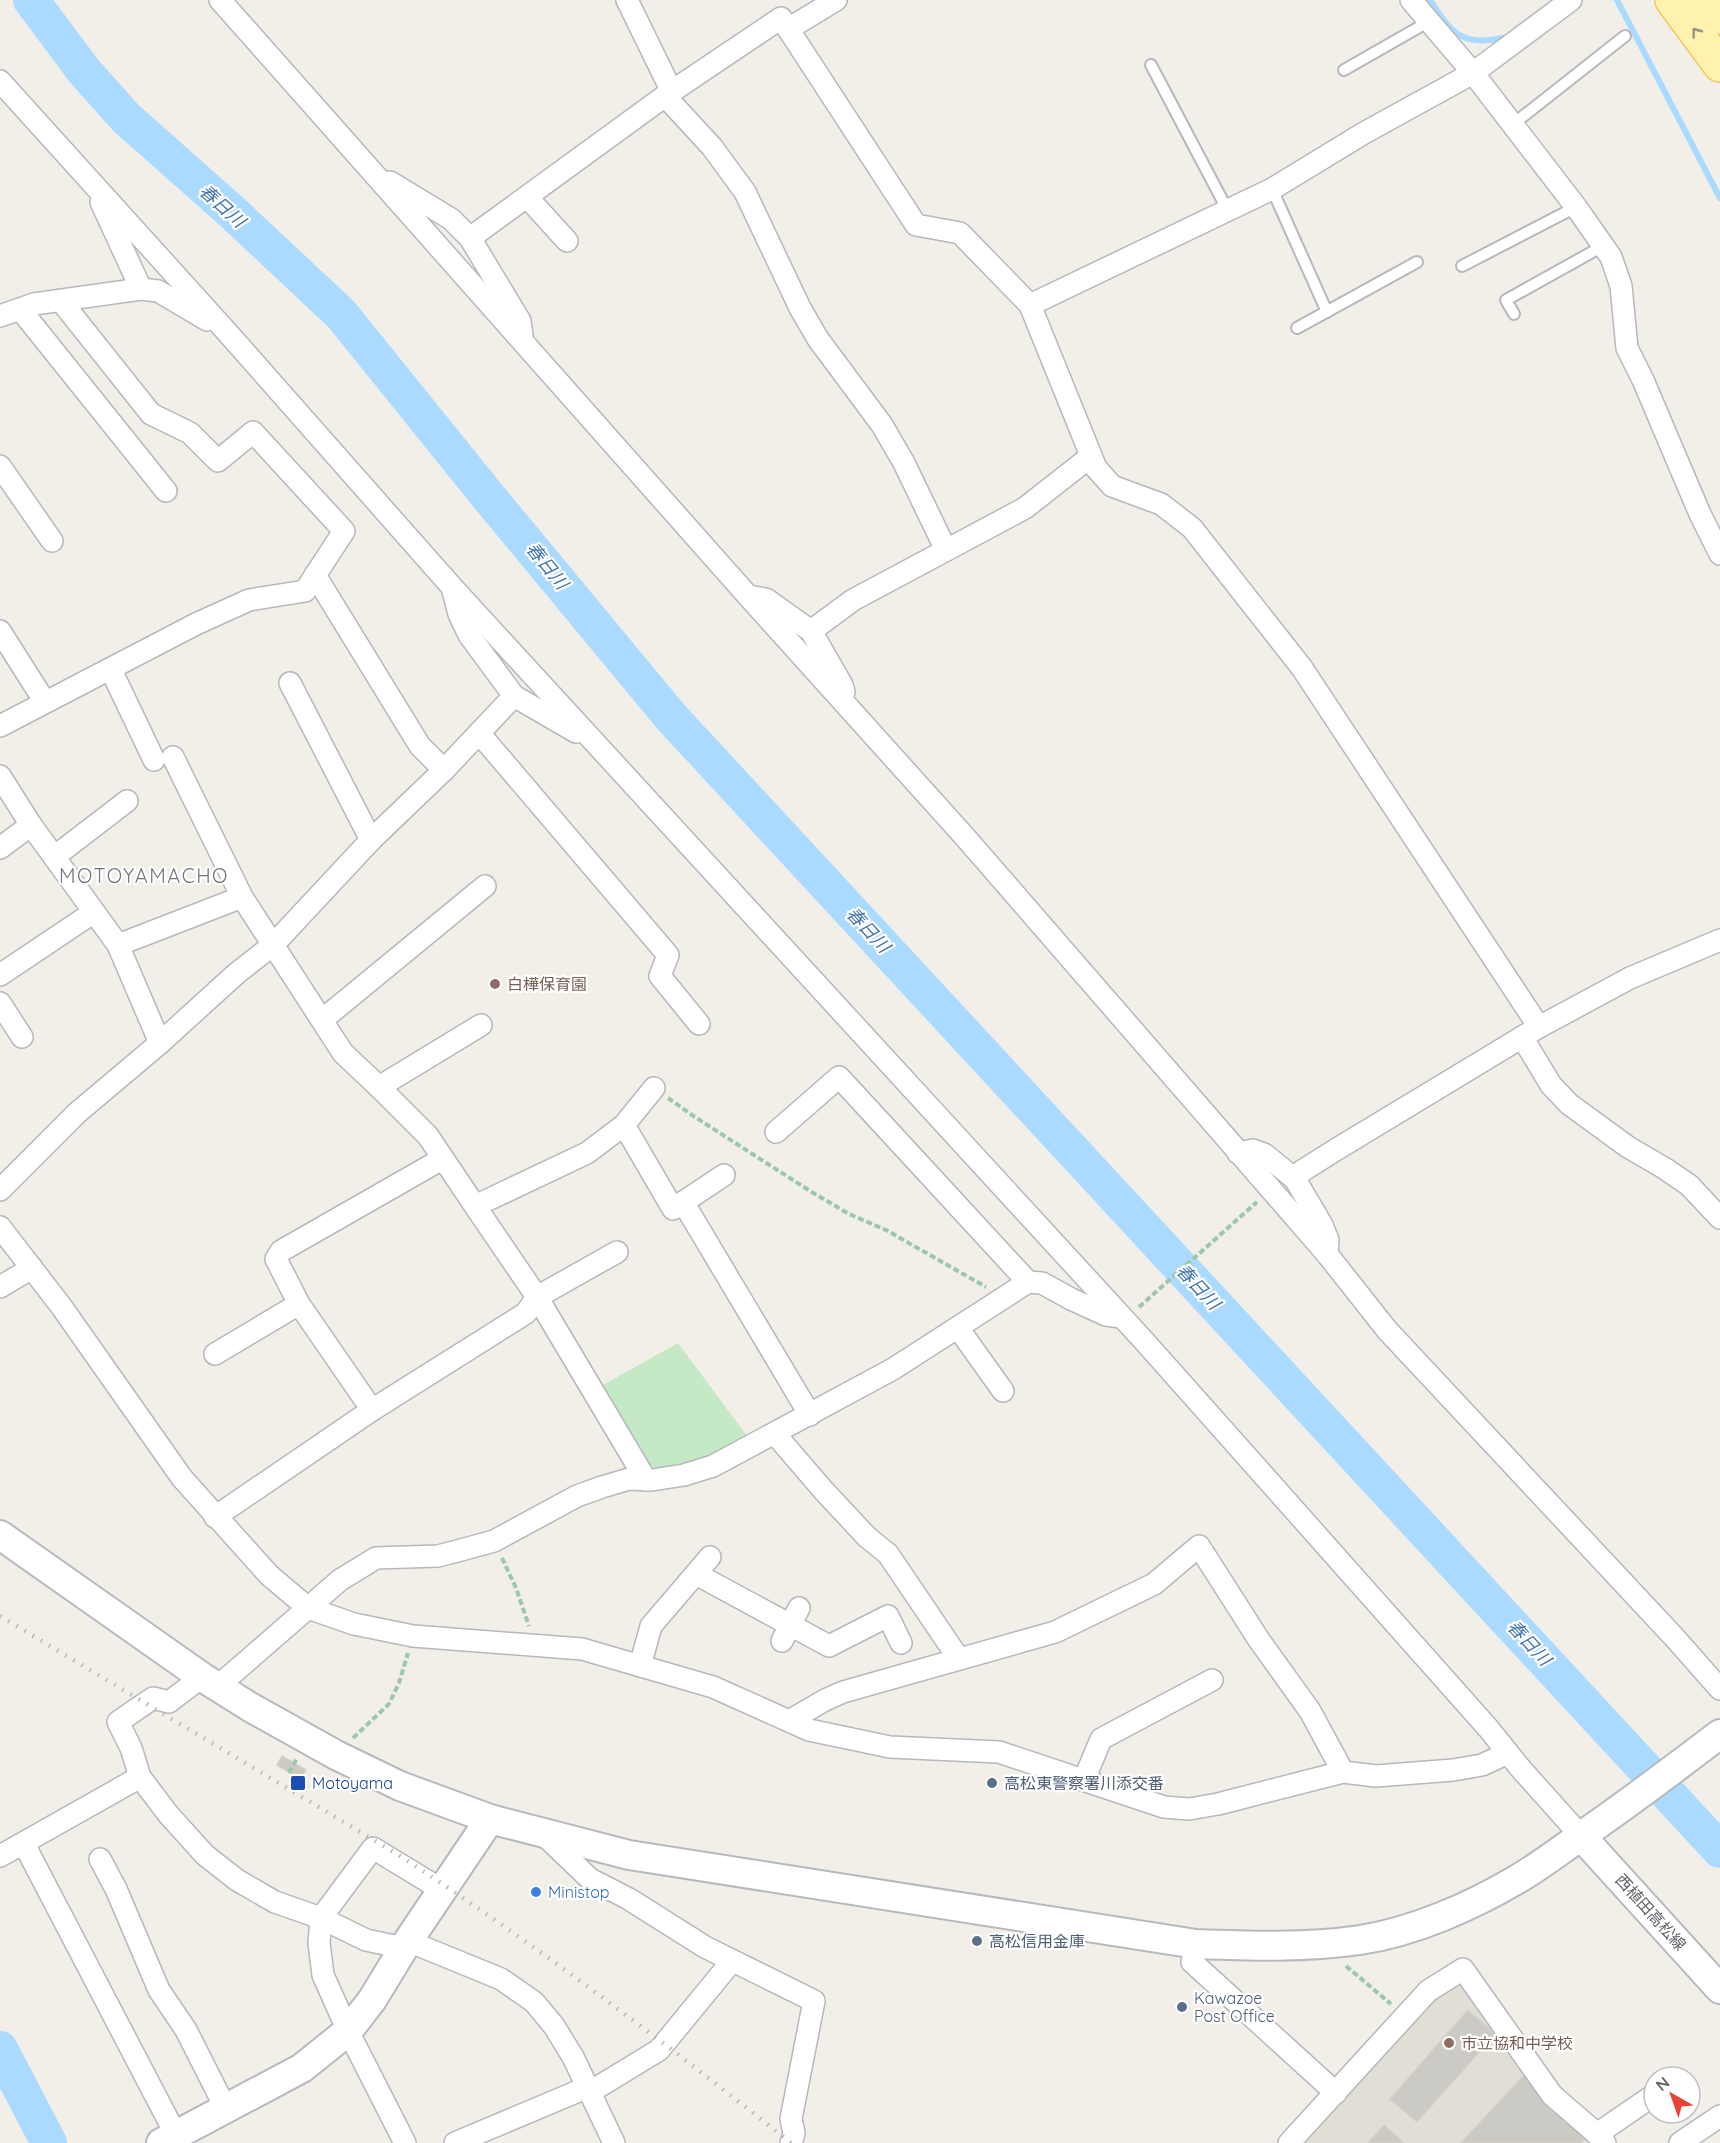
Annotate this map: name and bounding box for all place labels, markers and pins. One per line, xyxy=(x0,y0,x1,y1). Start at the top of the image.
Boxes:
place label: 白樺保育園 xyxy=(507,974,587,994)
marker: 白樺保育園 xyxy=(488,977,502,991)
place label: Motoyama xyxy=(312,1773,393,1793)
place label: 高松東警察署川添交番 xyxy=(1004,1773,1164,1793)
marker: Motoyama xyxy=(289,1774,307,1792)
marker: 高松東警察署川添交番 xyxy=(985,1776,999,1790)
place label: Ministop xyxy=(548,1882,610,1902)
marker: Ministop xyxy=(529,1885,543,1899)
place label: 高松信用金庫 xyxy=(989,1931,1085,1951)
marker: 高松信用金庫 xyxy=(970,1934,984,1948)
place label: Kawazoe Post Office xyxy=(1194,1988,1275,2026)
marker: Kawazoe Post Office xyxy=(1175,2000,1189,2014)
place label: 市立協和中学校 xyxy=(1461,2033,1573,2053)
marker: 市立協和中学校 xyxy=(1442,2036,1456,2050)

